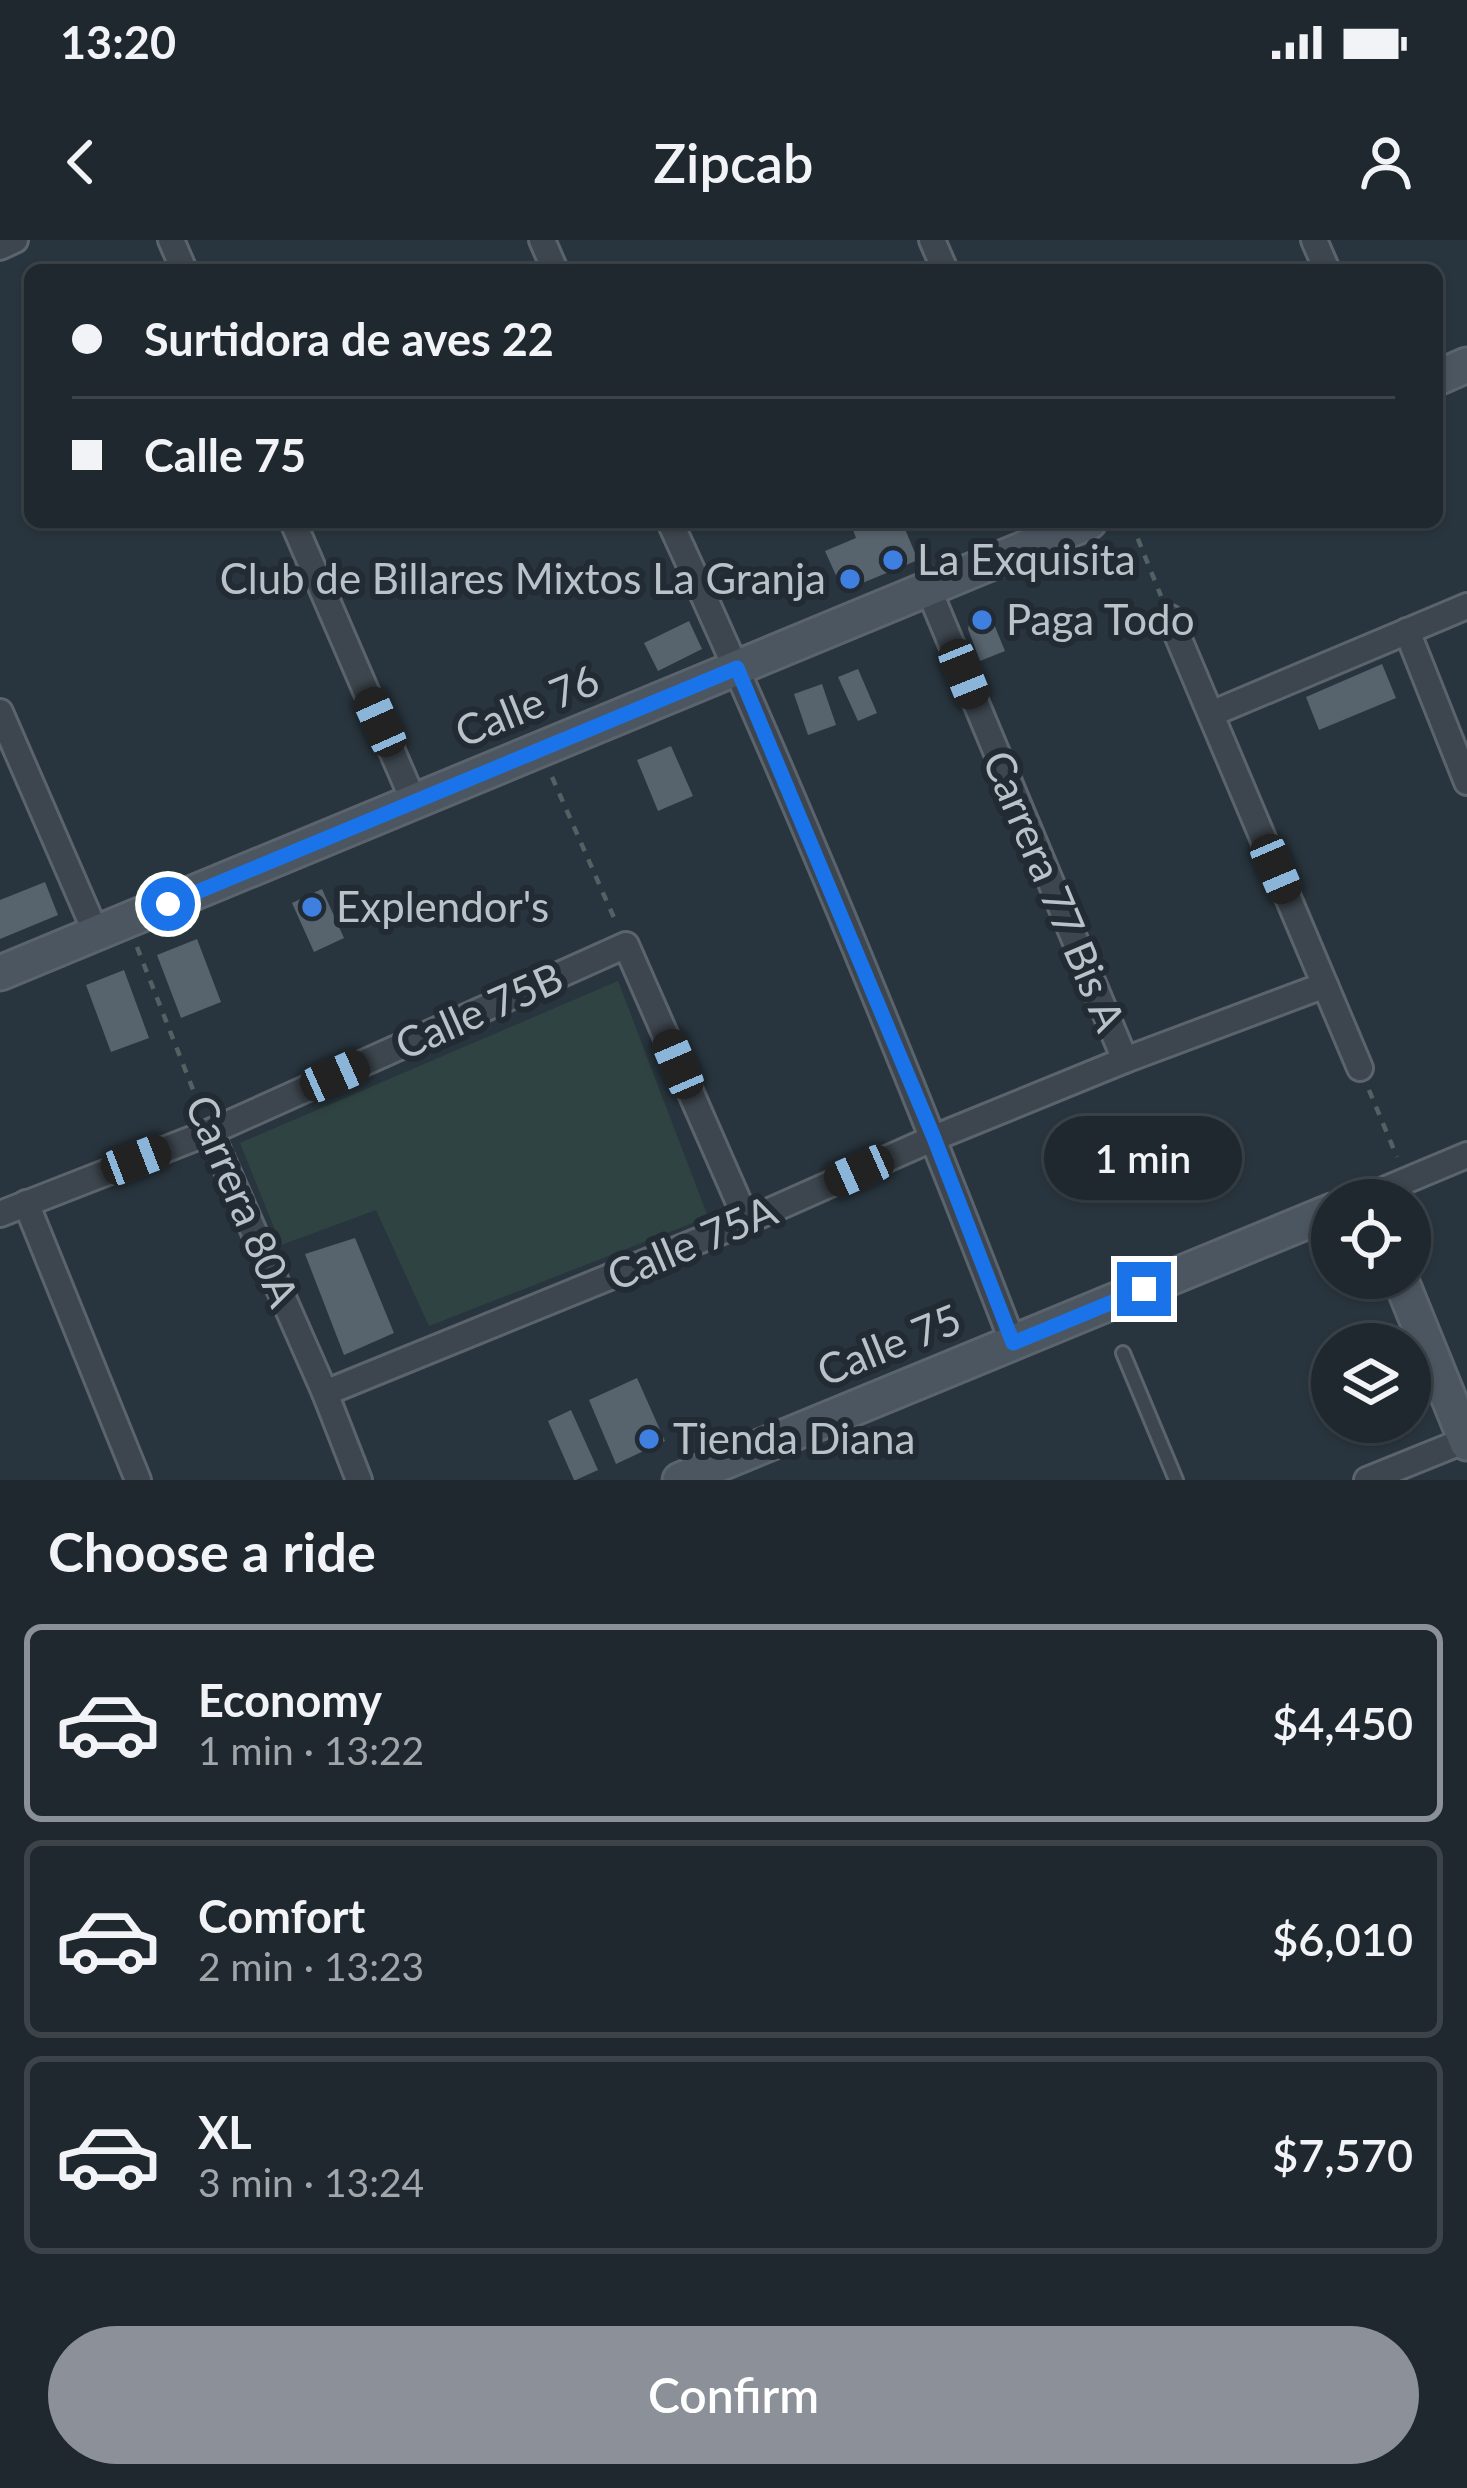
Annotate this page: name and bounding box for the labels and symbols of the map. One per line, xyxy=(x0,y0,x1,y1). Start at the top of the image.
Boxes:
place label: La Exquisita xyxy=(917,534,1136,584)
marker: La Exquisita xyxy=(880,547,906,573)
place label: Club de Billares Mixtos La Granja xyxy=(220,553,826,603)
marker: Club de Billares Mixtos La Granja xyxy=(837,566,863,592)
place label: Paga Todo xyxy=(1006,594,1194,644)
marker: Paga Todo xyxy=(969,607,995,633)
car xyxy=(934,634,994,714)
street label: Calle 76 xyxy=(448,654,606,756)
car xyxy=(349,682,411,762)
street label: Carrera 77 Bis A xyxy=(973,743,1137,1039)
car xyxy=(1245,829,1307,909)
route start xyxy=(141,877,195,931)
place label: Explendor's xyxy=(336,881,549,931)
marker: Explendor's xyxy=(299,894,325,920)
street label: Calle 75B xyxy=(387,951,570,1069)
car xyxy=(647,1024,709,1104)
car xyxy=(295,1045,375,1107)
street label: Carrera 80A xyxy=(176,1087,310,1314)
callout: 1 min xyxy=(1045,1115,1243,1199)
car xyxy=(96,1130,176,1190)
car xyxy=(819,1140,899,1202)
street label: Calle 75A xyxy=(600,1184,784,1300)
route end xyxy=(1117,1262,1171,1316)
street label: Calle 75 xyxy=(810,1293,968,1395)
place label: Tienda Diana xyxy=(673,1413,915,1463)
marker: Tienda Diana xyxy=(636,1426,662,1452)

